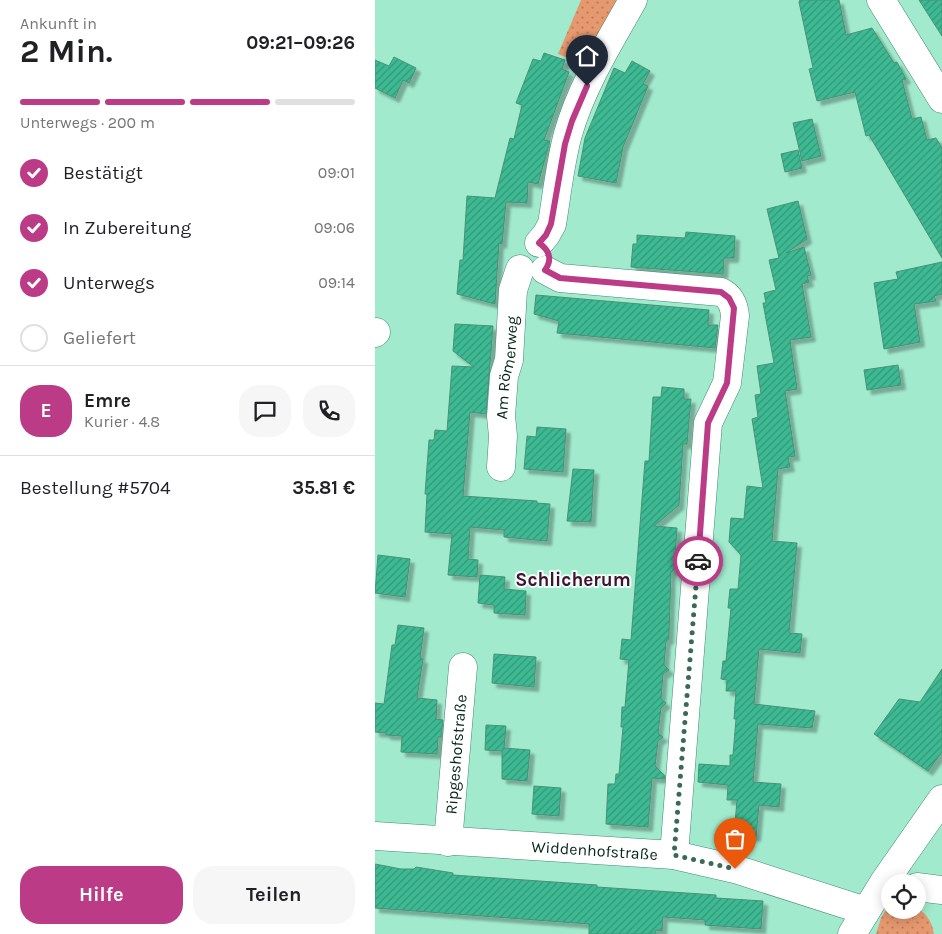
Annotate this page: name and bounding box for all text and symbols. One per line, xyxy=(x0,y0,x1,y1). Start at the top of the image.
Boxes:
text: Ankunft in xyxy=(20,14,97,33)
text: 09:21–09:26 xyxy=(246,32,355,54)
text: 2 Min. xyxy=(20,33,113,70)
pin xyxy=(566,35,608,86)
icon: home xyxy=(573,42,601,70)
text: Unterwegs · 200 m xyxy=(20,113,155,132)
icon: check xyxy=(20,159,48,187)
text: Bestätigt xyxy=(63,162,143,184)
text: 09:01 xyxy=(318,163,355,182)
icon: check xyxy=(20,214,48,242)
text: In Zubereitung xyxy=(63,217,191,239)
text: 09:06 xyxy=(314,218,355,237)
icon: check xyxy=(20,269,48,297)
text: Unterwegs xyxy=(63,272,155,294)
text: 09:14 xyxy=(318,273,355,292)
street label: Am Römerweg xyxy=(492,315,522,420)
text: Geliefert xyxy=(63,327,136,349)
button: chat xyxy=(239,385,291,437)
button: phone xyxy=(303,385,355,437)
text: Emre xyxy=(84,390,131,412)
text: E xyxy=(40,400,52,422)
text: Kurier · 4.8 xyxy=(84,412,160,431)
text: Bestellung #5704 xyxy=(20,477,171,499)
text: 35.81 € xyxy=(292,477,355,499)
courier xyxy=(673,536,723,586)
icon: car xyxy=(684,547,712,575)
district label: Schlicherum xyxy=(515,569,631,591)
street label: Ripgeshofstraße xyxy=(441,694,471,815)
pin xyxy=(714,818,756,869)
icon: bag xyxy=(721,825,749,853)
street label: Widdenhofstraße xyxy=(531,837,658,864)
button: Hilfe xyxy=(20,866,183,924)
button: Teilen xyxy=(193,866,355,924)
map controls xyxy=(881,874,926,919)
button: locate xyxy=(881,874,926,919)

